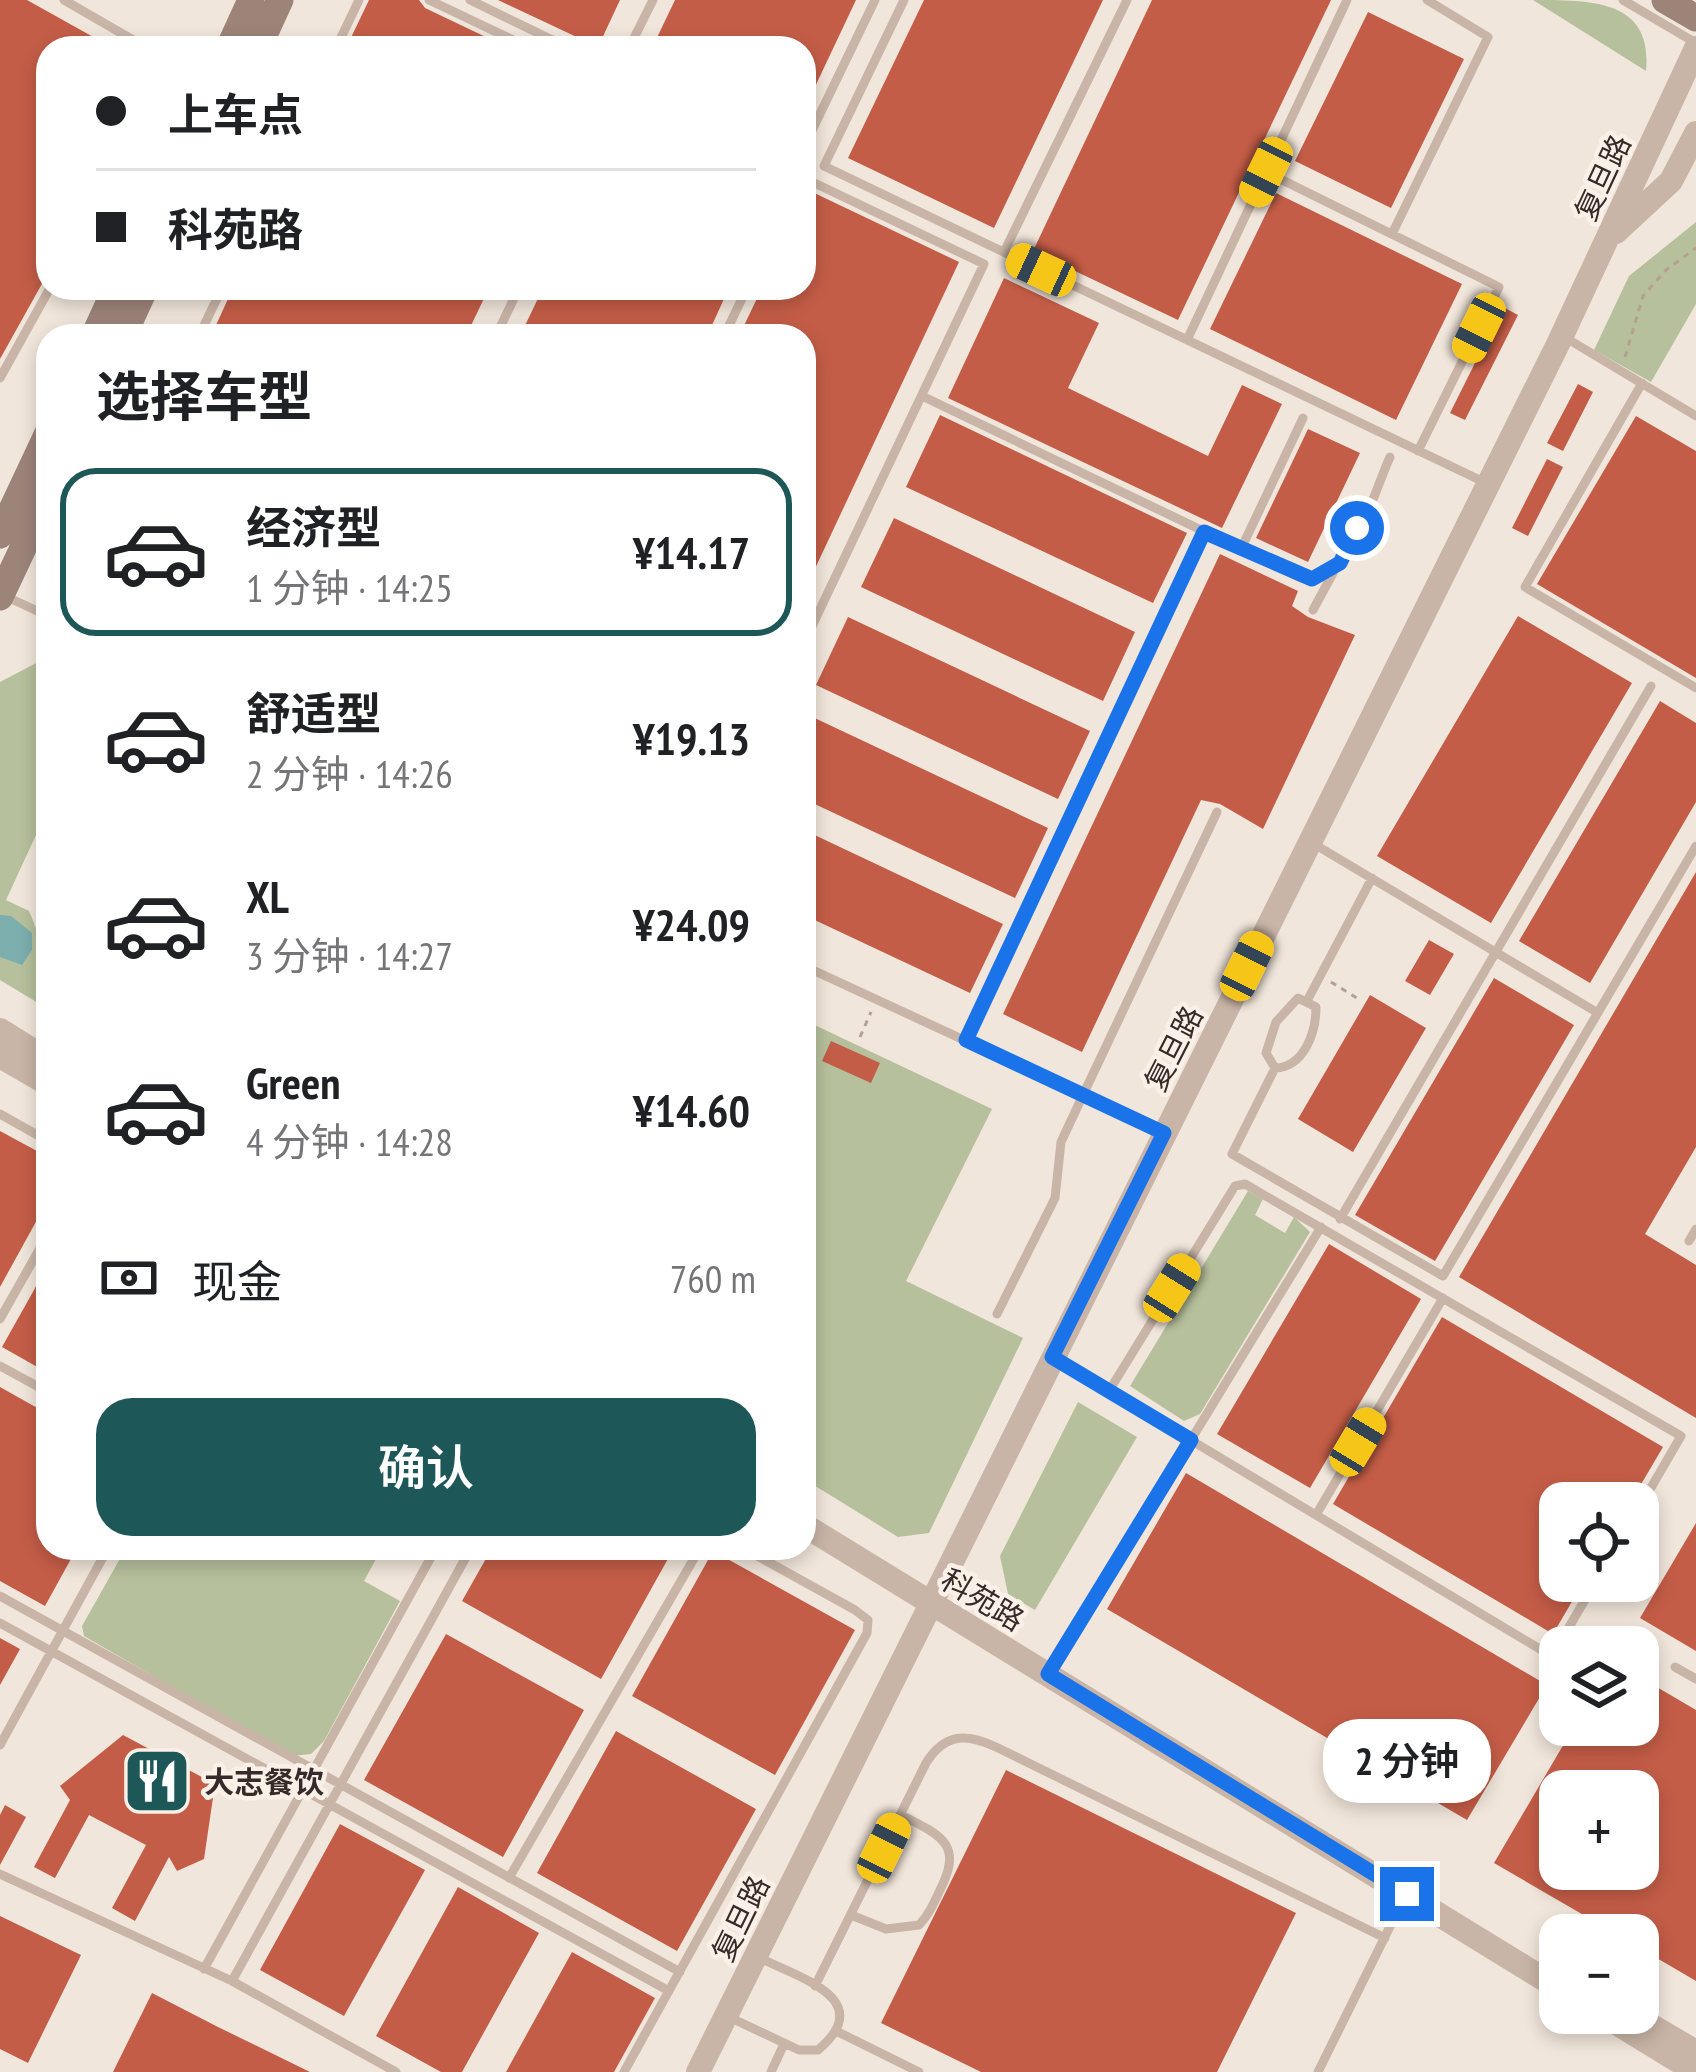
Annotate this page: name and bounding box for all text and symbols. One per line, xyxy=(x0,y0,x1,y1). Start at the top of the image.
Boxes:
text: 上车点 xyxy=(168,85,303,143)
street label: 复旦路 xyxy=(1565,128,1639,226)
car xyxy=(1234,132,1298,212)
text: 科苑路 xyxy=(168,200,303,258)
car xyxy=(1001,238,1081,302)
car xyxy=(1447,288,1511,368)
text: 选择车型 xyxy=(96,361,312,431)
icon: car xyxy=(102,498,210,606)
text: 经济型 xyxy=(246,498,381,556)
route start xyxy=(1330,501,1384,555)
text: ¥14.17 xyxy=(633,523,750,581)
text: 1 分钟 · 14:25 xyxy=(246,562,453,613)
icon: car xyxy=(102,684,210,792)
text: 舒适型 xyxy=(246,684,381,742)
text: ¥19.13 xyxy=(633,709,750,767)
text: 2 分钟 · 14:26 xyxy=(246,748,453,799)
text: XL xyxy=(246,867,289,925)
icon: car xyxy=(102,870,210,978)
text: ¥24.09 xyxy=(633,895,750,953)
car xyxy=(1215,926,1279,1006)
text: 3 分钟 · 14:27 xyxy=(246,930,453,981)
street label: 复旦路 xyxy=(1135,999,1211,1097)
text: Green xyxy=(246,1053,341,1111)
icon: car xyxy=(102,1056,210,1164)
text: ¥14.60 xyxy=(633,1081,750,1139)
text: 4 分钟 · 14:28 xyxy=(246,1116,453,1167)
icon: cash xyxy=(96,1245,162,1311)
car xyxy=(1138,1248,1206,1328)
text: 现金 xyxy=(192,1252,282,1310)
text: 760 m xyxy=(670,1253,756,1304)
button: 确认 xyxy=(96,1398,756,1536)
car xyxy=(1324,1402,1392,1482)
map controls xyxy=(1539,1482,1659,2034)
button: locate xyxy=(1539,1482,1659,1602)
street label: 科苑路 xyxy=(934,1559,1032,1639)
button: layers xyxy=(1539,1626,1659,1746)
callout: 2 分钟 xyxy=(1323,1720,1491,1804)
text: 2 分钟 xyxy=(1355,1735,1459,1786)
restaurant icon: 大志餐饮 xyxy=(122,1746,192,1816)
place label: 大志餐饮 xyxy=(204,1762,324,1801)
button: + xyxy=(1539,1770,1659,1890)
car xyxy=(852,1808,916,1888)
route end xyxy=(1380,1867,1434,1921)
street label: 复旦路 xyxy=(703,1869,777,1967)
button: − xyxy=(1539,1914,1659,2034)

